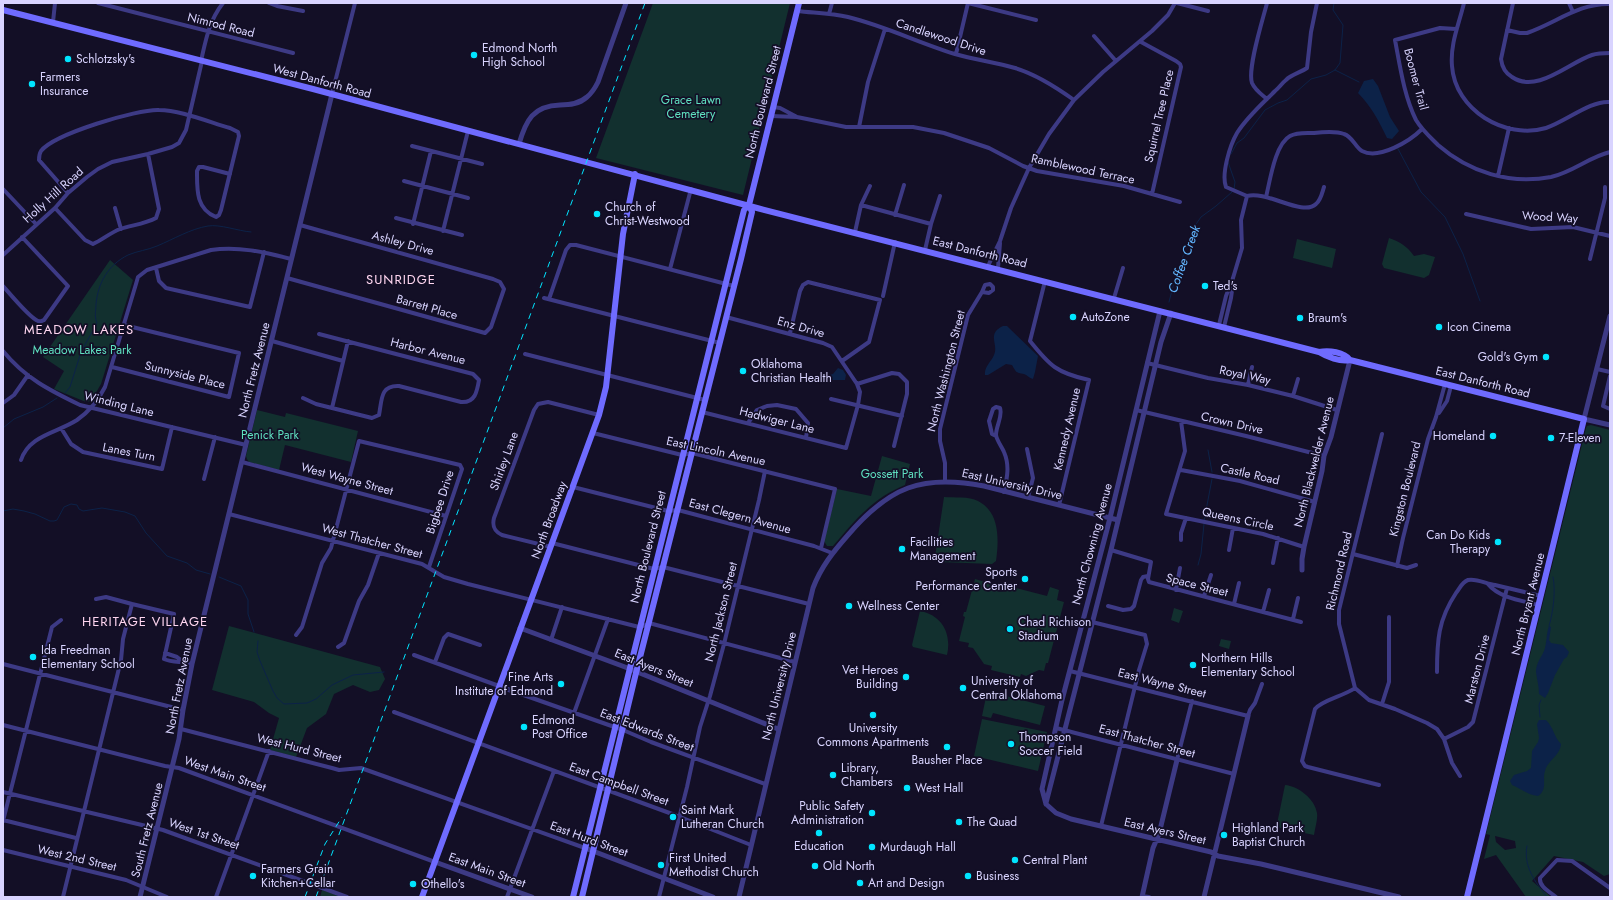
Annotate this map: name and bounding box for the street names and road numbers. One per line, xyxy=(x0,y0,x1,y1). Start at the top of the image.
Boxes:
street label: Nimrod Road xyxy=(186,8,256,42)
street label: Candlewood Drive xyxy=(893,14,989,60)
street label: North Boulevard Street xyxy=(740,44,786,160)
street label: Boomer Trail xyxy=(1399,46,1433,112)
street label: West Danforth Road xyxy=(271,59,373,103)
street label: Squirrel Tree Place xyxy=(1140,68,1178,164)
street label: Ramblewood Terrace xyxy=(1030,149,1136,189)
street label: Holly Hill Road xyxy=(19,163,87,227)
street label: Wood Way xyxy=(1521,207,1579,227)
street label: Ashley Drive xyxy=(370,226,436,260)
street label: East Danforth Road xyxy=(931,232,1029,272)
street label: Barrett Place xyxy=(394,290,460,324)
street label: North Washington Street xyxy=(922,308,970,434)
street label: Enz Drive xyxy=(775,312,827,342)
street label: North Fretz Avenue xyxy=(233,320,275,420)
street label: Harbor Avenue xyxy=(388,333,468,369)
street label: Sunnyside Place xyxy=(143,356,227,394)
street label: Royal Way xyxy=(1218,361,1273,389)
street label: East Danforth Road xyxy=(1434,362,1532,402)
street label: Kennedy Avenue xyxy=(1049,386,1085,472)
street label: Winding Lane xyxy=(82,387,156,421)
street label: North Blackwelder Avenue xyxy=(1289,395,1339,529)
street label: Hadwiger Lane xyxy=(738,402,816,438)
street label: Crown Drive xyxy=(1199,407,1265,439)
street label: Shirley Lane xyxy=(485,429,523,493)
street label: East Lincoln Avenue xyxy=(665,432,767,470)
street label: Lanes Turn xyxy=(101,438,157,466)
street label: Kingston Boulevard xyxy=(1384,440,1426,538)
street label: West Wayne Street xyxy=(299,458,395,500)
street label: Castle Road xyxy=(1219,458,1281,490)
street label: East University Drive xyxy=(960,464,1064,504)
street label: Bigbee Drive xyxy=(421,468,459,536)
street label: North Broadway xyxy=(527,478,572,561)
street label: North Chowning Avenue xyxy=(1067,481,1117,607)
street label: North Boulevard Street xyxy=(625,489,671,605)
street label: East Clegern Avenue xyxy=(687,494,793,538)
street label: Queens Circle xyxy=(1201,503,1275,535)
street label: West Thatcher Street xyxy=(320,519,424,563)
street label: Richmond Road xyxy=(1321,530,1357,612)
street label: North Bryant Avenue xyxy=(1507,551,1549,657)
street label: North Jackson Street xyxy=(700,560,742,664)
street label: Space Street xyxy=(1164,569,1230,601)
street label: North University Drive xyxy=(757,630,801,742)
street label: Marston Drive xyxy=(1460,633,1494,705)
street label: North Fretz Avenue xyxy=(161,636,197,736)
street label: East Ayers Street xyxy=(612,644,696,692)
street label: East Wayne Street xyxy=(1116,663,1208,703)
street label: East Edwards Street xyxy=(598,704,697,756)
street label: East Thatcher Street xyxy=(1097,720,1197,763)
street label: West Hurd Street xyxy=(255,729,343,767)
street label: West Main Street xyxy=(182,752,268,796)
street label: East Campbell Street xyxy=(567,758,671,810)
street label: South Fretz Avenue xyxy=(126,781,168,879)
street label: West 1st Street xyxy=(166,813,242,855)
street label: East Ayers Street xyxy=(1122,813,1208,849)
street label: East Hurd Street xyxy=(548,817,631,861)
street label: West 2nd Street xyxy=(36,840,118,876)
street label: East Main Street xyxy=(446,848,528,892)

